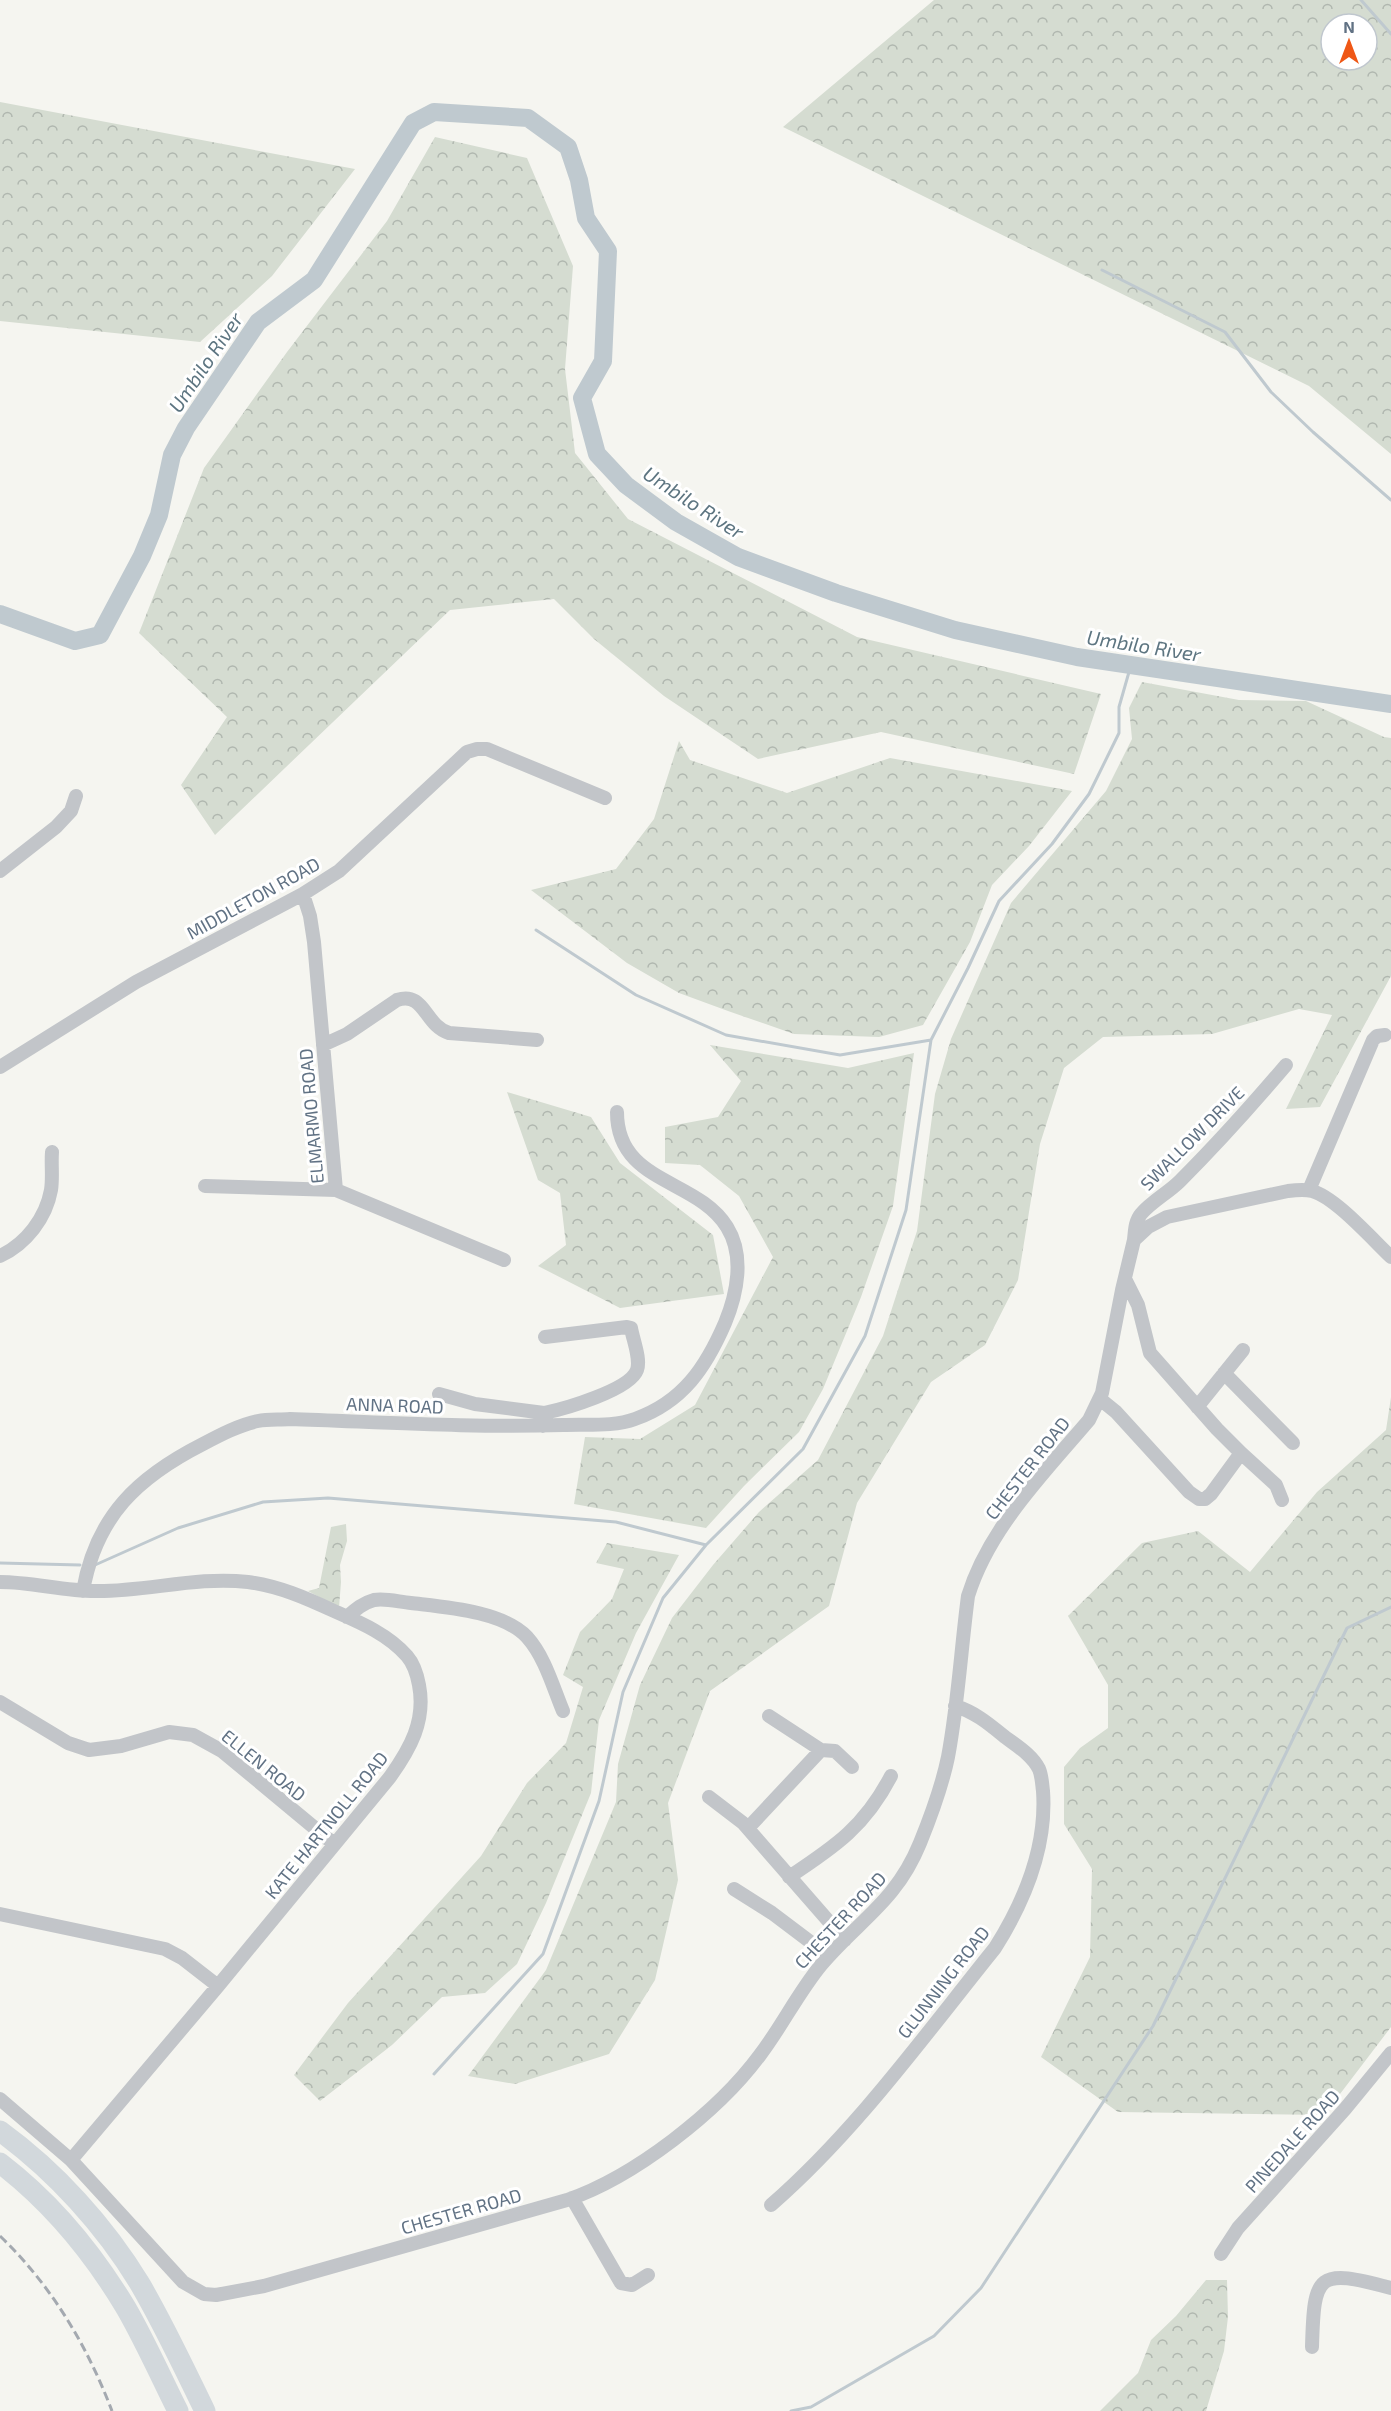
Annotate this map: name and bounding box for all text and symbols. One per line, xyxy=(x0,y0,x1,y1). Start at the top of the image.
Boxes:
north arrow xyxy=(1319,12,1379,72)
text: N xyxy=(1343,17,1355,36)
water label: Umbilo River xyxy=(163,307,248,417)
water label: Umbilo River xyxy=(639,461,750,544)
water label: Umbilo River xyxy=(1085,624,1204,666)
street label: MIDDLETON ROAD xyxy=(183,852,323,944)
street label: ELMARMO ROAD xyxy=(294,1048,328,1184)
street label: SWALLOW DRIVE xyxy=(1135,1081,1249,1195)
street label: ANNA ROAD xyxy=(346,1392,444,1418)
street label: CHESTER ROAD xyxy=(980,1412,1074,1524)
street label: ELLEN ROAD xyxy=(218,1724,310,1806)
street label: KATE HARTNOLL ROAD xyxy=(260,1747,392,1903)
street label: CHESTER ROAD xyxy=(790,1867,890,1973)
street label: GLUNNING ROAD xyxy=(892,1921,994,2043)
street label: PINEDALE ROAD xyxy=(1240,2085,1344,2197)
street label: CHESTER ROAD xyxy=(398,2183,524,2239)

